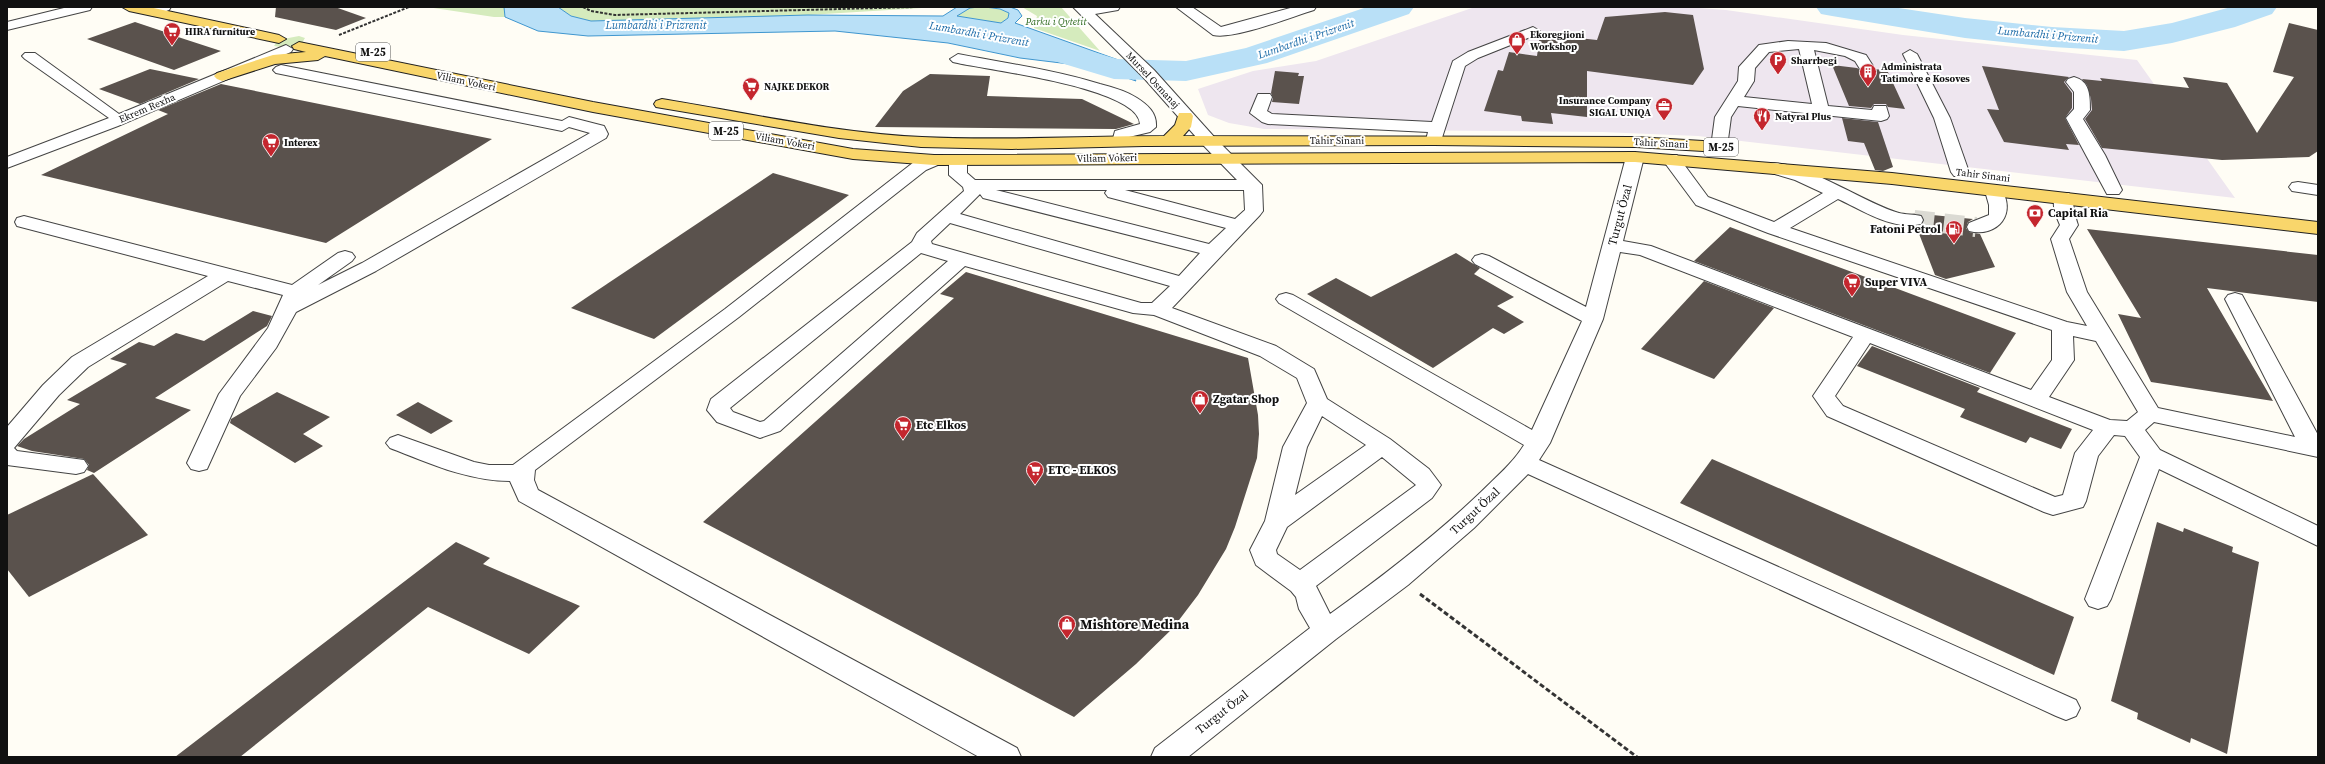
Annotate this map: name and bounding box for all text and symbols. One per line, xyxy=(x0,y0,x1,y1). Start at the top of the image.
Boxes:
park label: Parku i Qytetit xyxy=(1025,15,1087,28)
water label: Lumbardhi i Prizrenit xyxy=(1255,15,1356,63)
water label: Lumbardhi i Prizrenit xyxy=(605,18,707,33)
water label: Lumbardhi i Prizrenit xyxy=(927,18,1030,50)
supermarket icon: HIRA furniture xyxy=(162,21,182,46)
water label: Lumbardhi i Prizrenit xyxy=(1996,23,2099,47)
place label: HIRA furniture xyxy=(185,25,255,38)
place label: Ekoregjioni Workshop xyxy=(1530,28,1584,53)
shop icon: Ekoregjioni Workshop xyxy=(1507,30,1527,55)
road number: M-25 xyxy=(356,43,390,61)
street label: Mursel Osmanaj xyxy=(1123,49,1183,111)
parking icon: Sharrbegi xyxy=(1768,50,1788,75)
place label: Sharrbegi xyxy=(1791,54,1837,67)
place label: Administrata Tatimore e Kosoves xyxy=(1881,60,1970,85)
building icon: Administrata Tatimore e Kosoves xyxy=(1858,62,1878,87)
street label: Viliam Vokeri xyxy=(435,68,497,94)
supermarket icon: NAJKE DEKOR xyxy=(741,76,761,101)
place label: NAJKE DEKOR xyxy=(764,80,830,93)
street label: Ekrem Rexha xyxy=(117,90,178,126)
place label: Insurance Company SIGAL UNIQA xyxy=(1559,94,1652,119)
office icon: Insurance Company SIGAL UNIQA xyxy=(1654,96,1674,121)
restaurant icon: Natyral Plus xyxy=(1752,106,1772,131)
place label: Natyral Plus xyxy=(1775,110,1832,123)
road number: M-25 xyxy=(709,122,743,140)
street label: Viliam Vokeri xyxy=(754,129,816,153)
supermarket icon: Interex xyxy=(261,132,281,157)
street label: Tahir Sinani xyxy=(1310,134,1364,147)
street label: Tahir Sinani xyxy=(1633,135,1689,151)
place label: Interex xyxy=(284,136,318,149)
road number: M-25 xyxy=(1704,138,1738,156)
street label: Viliam Vokeri xyxy=(1077,151,1137,165)
street label: Tahir Sinani xyxy=(1955,165,2011,185)
street label: Turgut Özal xyxy=(1604,182,1636,247)
bank icon: Capital Ria xyxy=(2025,203,2045,228)
place label: Capital Ria xyxy=(2048,205,2109,221)
fuel station icon: Fatoni Petrol xyxy=(1944,219,1964,244)
place label: Fatoni Petrol xyxy=(1870,221,1941,237)
supermarket icon: Super VIVA xyxy=(1842,272,1862,297)
place label: Super VIVA xyxy=(1865,274,1927,290)
shop icon: Zgatar Shop xyxy=(1190,389,1210,414)
place label: Zgatar Shop xyxy=(1213,391,1279,407)
supermarket icon: Etc Elkos xyxy=(893,415,913,440)
place label: Etc Elkos xyxy=(916,417,967,433)
supermarket icon: ETC - ELKOS xyxy=(1025,460,1045,485)
place label: ETC - ELKOS xyxy=(1048,462,1117,478)
street label: Turgut Özal xyxy=(1447,484,1504,538)
shop icon: Mishtore Medina xyxy=(1057,614,1077,639)
place label: Mishtore Medina xyxy=(1080,614,1190,634)
street label: Turgut Özal xyxy=(1192,686,1252,738)

